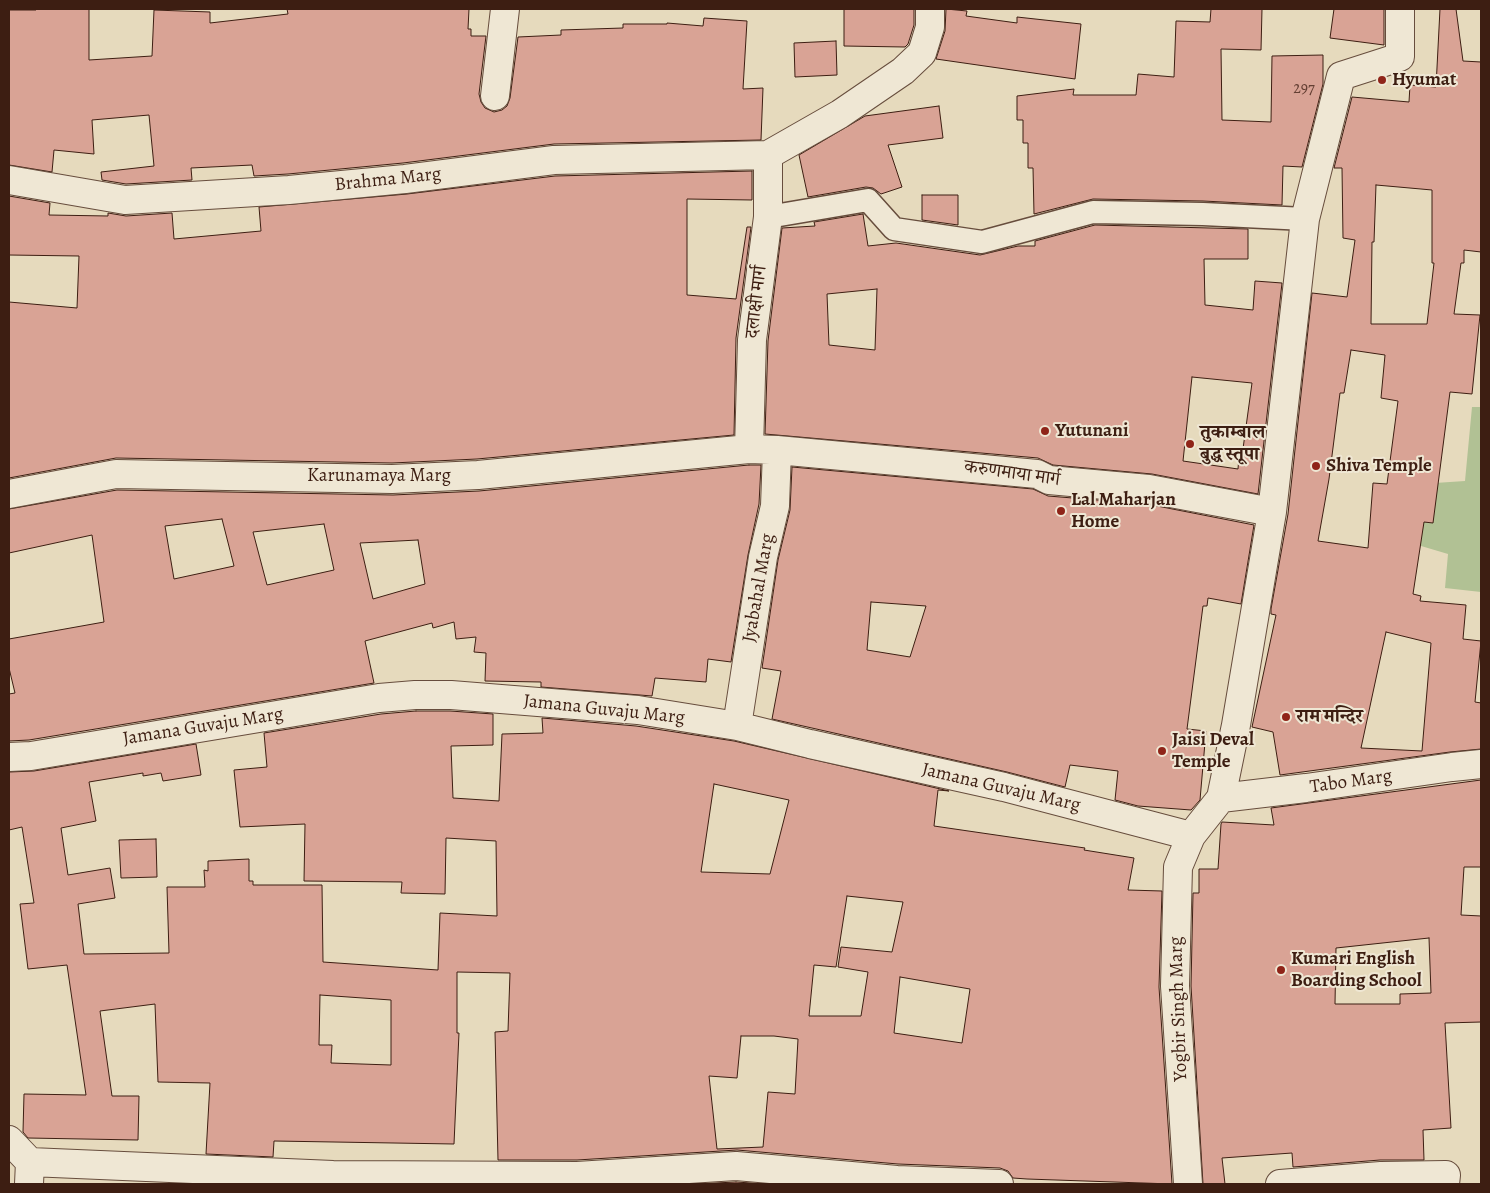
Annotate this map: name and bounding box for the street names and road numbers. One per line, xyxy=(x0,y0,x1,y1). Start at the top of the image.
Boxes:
street label: Brahma Marg xyxy=(333,163,443,197)
street label: दलाक्षी मार्ग xyxy=(741,264,773,340)
street label: करुणमाया मार्ग xyxy=(963,456,1061,492)
street label: Karunamaya Marg xyxy=(307,465,451,487)
street label: Jyabahal Marg xyxy=(738,532,780,644)
street label: Jamana Guvaju Marg xyxy=(522,690,686,730)
street label: Jamana Guvaju Marg xyxy=(121,703,285,751)
street label: Jamana Guvaju Marg xyxy=(919,759,1083,817)
street label: Tabo Marg xyxy=(1308,765,1394,799)
street label: Yogbir Singh Marg xyxy=(1165,936,1193,1082)

